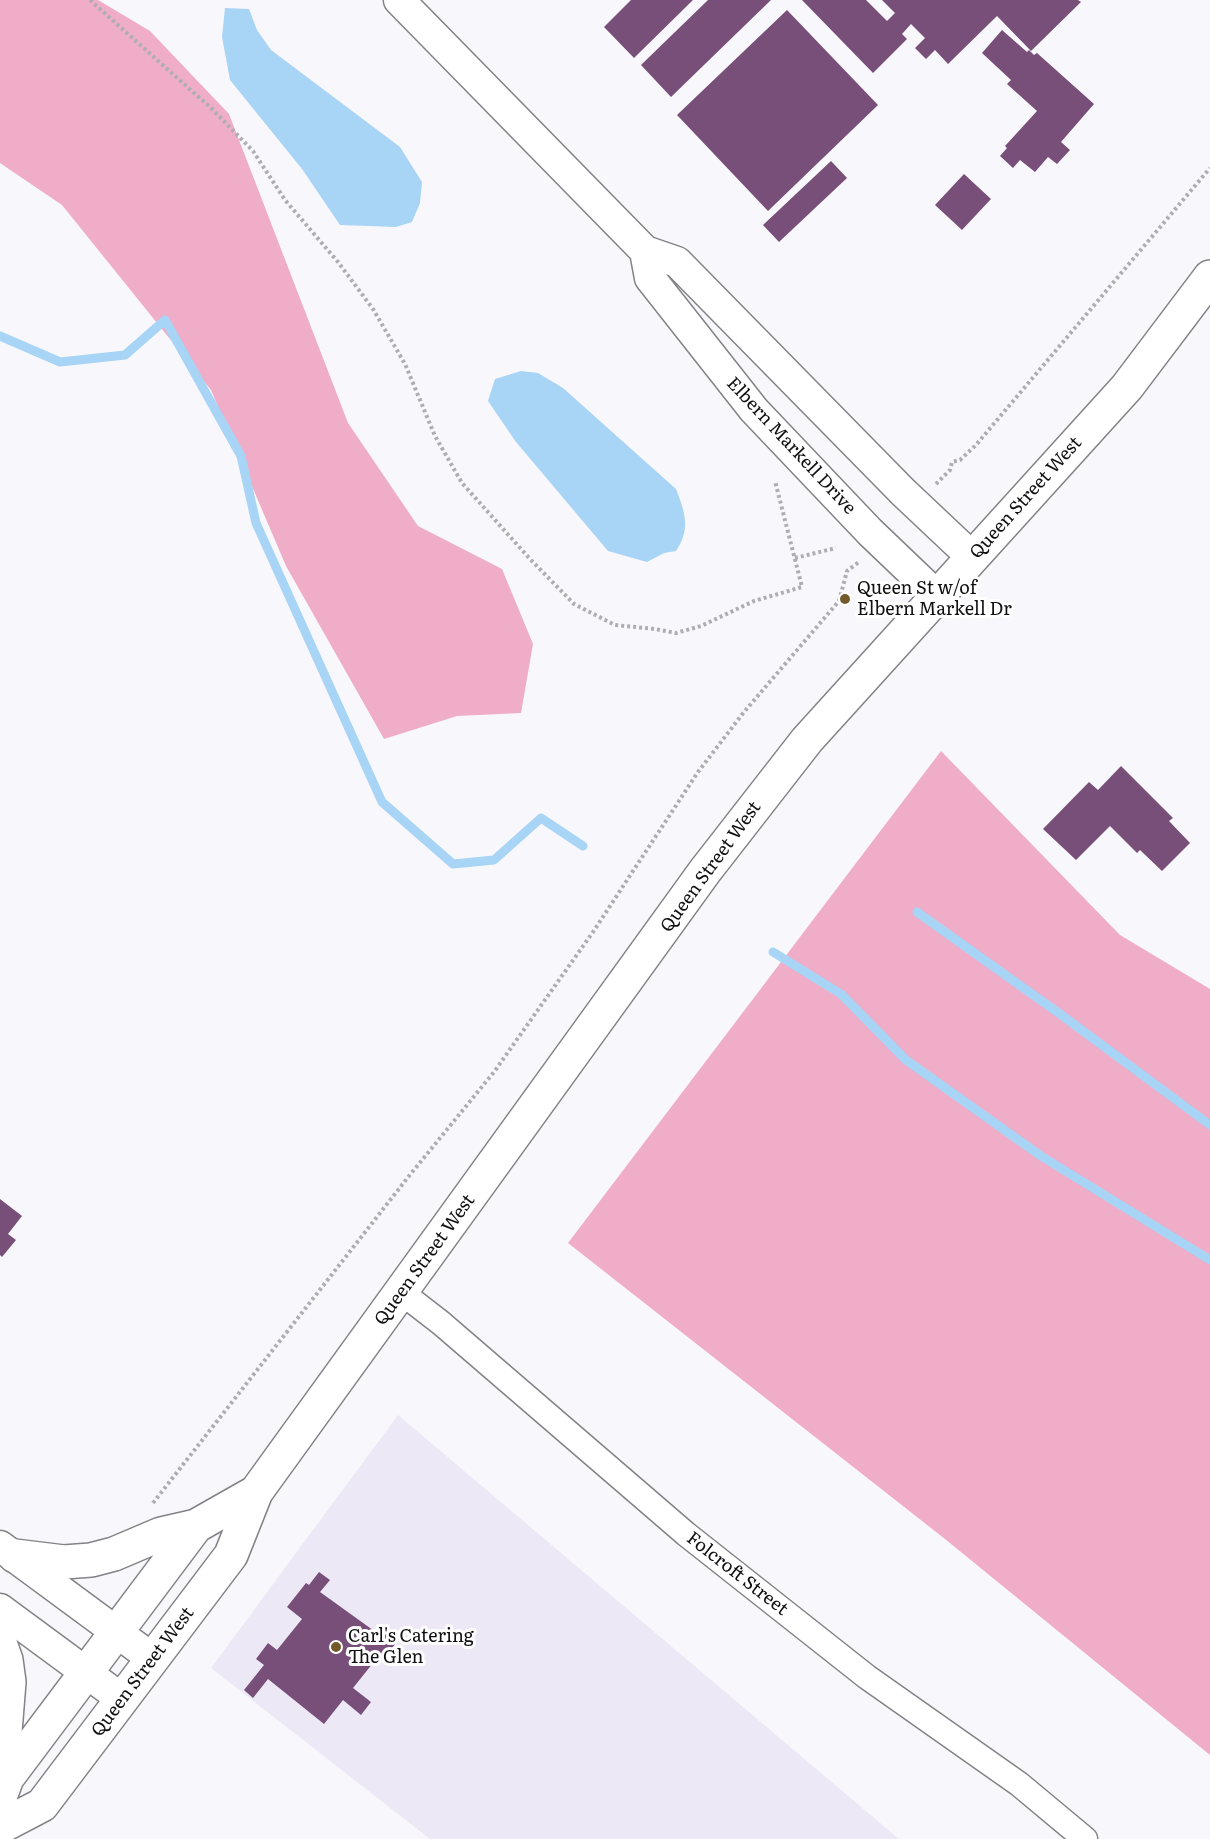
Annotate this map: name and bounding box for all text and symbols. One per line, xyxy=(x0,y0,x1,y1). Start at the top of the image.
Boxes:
street label: Elbern Markell Drive xyxy=(722,373,860,519)
street label: Queen Street West xyxy=(966,433,1086,563)
place label: Queen St w/of Elbern Markell Dr xyxy=(857,578,1012,620)
marker: Queen St w/of Elbern Markell Dr xyxy=(838,592,852,606)
street label: Queen Street West xyxy=(656,797,766,937)
street label: Queen Street West xyxy=(370,1190,480,1330)
street label: Folcroft Street xyxy=(682,1528,792,1620)
street label: Queen Street West xyxy=(87,1603,199,1741)
place label: Carl's Catering The Glen xyxy=(348,1626,474,1668)
marker: Carl's Catering The Glen xyxy=(329,1640,343,1654)

